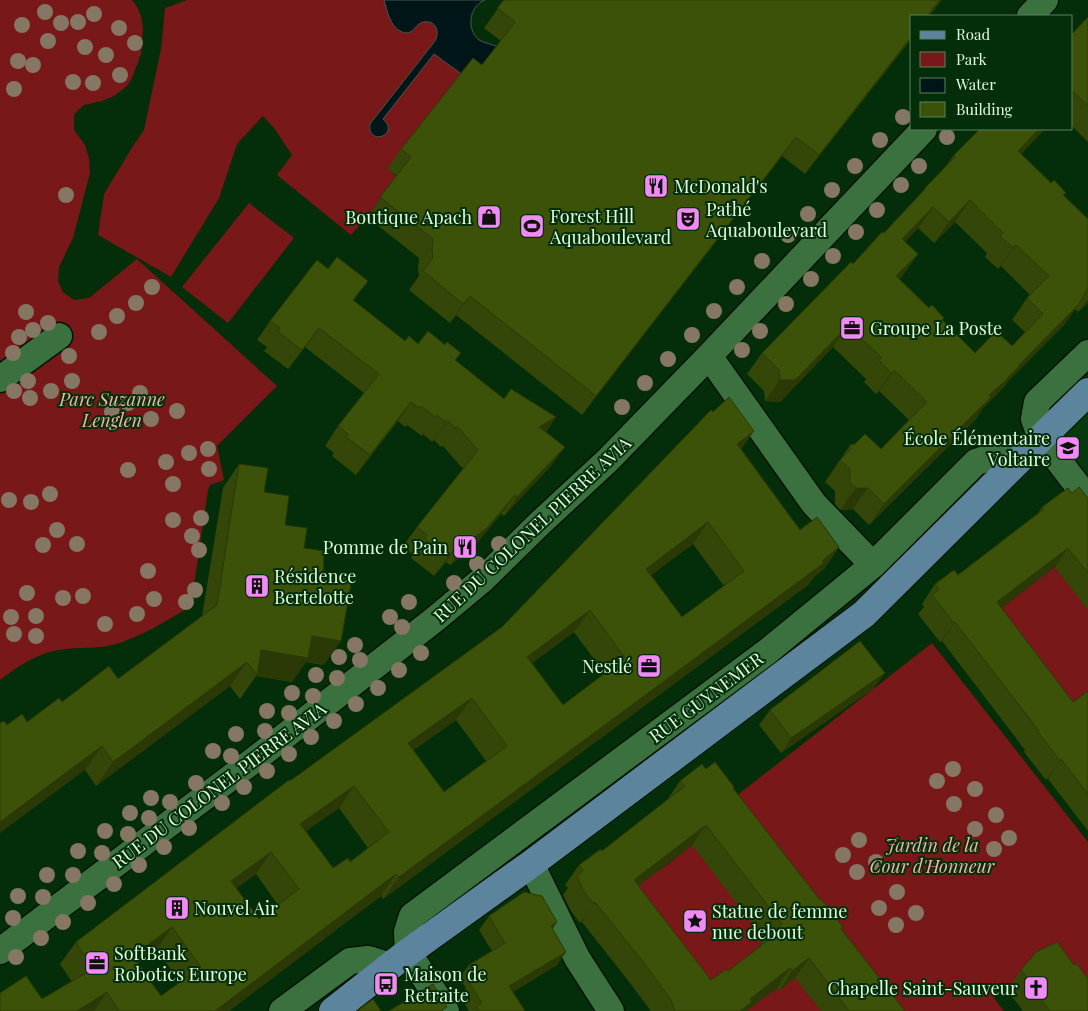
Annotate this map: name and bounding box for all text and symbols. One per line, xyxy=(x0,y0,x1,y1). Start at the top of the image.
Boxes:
legend xyxy=(910,15,1073,130)
text: Road xyxy=(956,24,990,44)
text: Park xyxy=(956,49,988,69)
text: Water xyxy=(955,74,996,94)
text: Building xyxy=(956,99,1013,119)
restaurant icon: McDonald's xyxy=(643,173,669,199)
place label: McDonald's xyxy=(674,174,768,198)
place label: Pathé Aquaboulevard xyxy=(705,197,828,242)
shop icon: Boutique Apach xyxy=(476,204,502,230)
place label: Forest Hill Aquaboulevard xyxy=(549,204,672,249)
place label: Boutique Apach xyxy=(345,205,472,229)
theatre icon: Pathé Aquaboulevard xyxy=(675,206,701,232)
sports icon: Forest Hill Aquaboulevard xyxy=(519,213,545,239)
office icon: Groupe La Poste xyxy=(839,315,865,341)
place label: Groupe La Poste xyxy=(870,316,1002,340)
park label: Parc Suzanne Lenglen xyxy=(58,387,165,432)
place label: École Élémentaire Voltaire xyxy=(904,426,1050,471)
street label: RUE DU COLONEL PIERRE AVIA xyxy=(428,430,636,627)
school or university icon: École Élémentaire Voltaire xyxy=(1055,435,1081,461)
restaurant icon: Pomme de Pain xyxy=(452,534,478,560)
place label: Pomme de Pain xyxy=(323,535,448,559)
place label: Résidence Bertelotte xyxy=(274,564,356,609)
building icon: Résidence Bertelotte xyxy=(244,573,270,599)
street label: RUE GUYNEMER xyxy=(644,646,768,748)
office icon: Nestlé xyxy=(636,653,662,679)
place label: Nestlé xyxy=(582,654,632,678)
street label: RUE DU COLONEL PIERRE AVIA xyxy=(107,696,331,873)
park label: Jardin de la Cour d'Honneur xyxy=(870,833,996,878)
building icon: Nouvel Air xyxy=(164,895,190,921)
place label: Nouvel Air xyxy=(194,896,278,920)
place label: Statue de femme nue debout xyxy=(712,899,847,944)
place icon: Statue de femme nue debout xyxy=(682,908,708,934)
place label: SoftBank Robotics Europe xyxy=(114,941,247,986)
office icon: SoftBank Robotics Europe xyxy=(84,950,110,976)
place label: Maison de Retraite xyxy=(404,962,487,1007)
bus stop icon: Maison de Retraite xyxy=(373,971,399,997)
church icon: Chapelle Saint-Sauveur xyxy=(1023,975,1049,1001)
place label: Chapelle Saint-Sauveur xyxy=(827,976,1018,1000)

